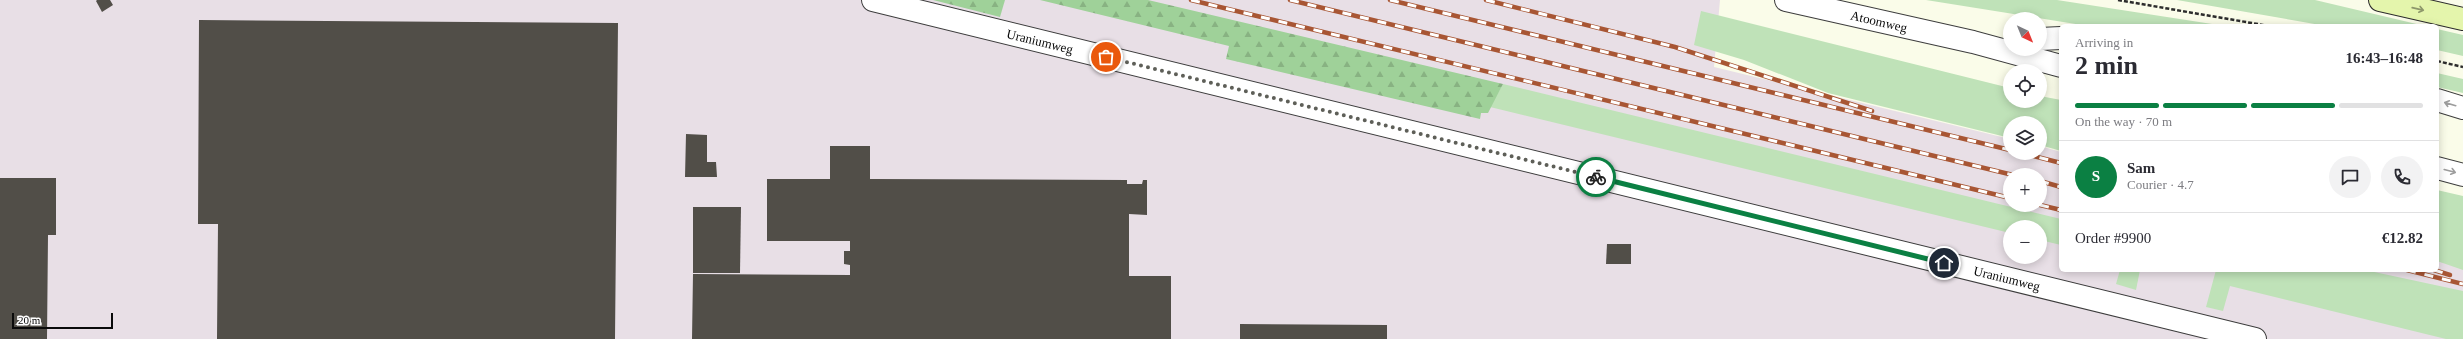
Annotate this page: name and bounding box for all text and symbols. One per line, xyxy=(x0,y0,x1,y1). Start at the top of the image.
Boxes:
one-way arrow xyxy=(2412,6,2425,13)
street label: Atoomweg xyxy=(1849,8,1909,35)
north arrow xyxy=(2003,12,2047,56)
map controls xyxy=(2003,12,2047,264)
street label: Uraniumweg xyxy=(1005,26,1075,57)
text: Arriving in xyxy=(2075,35,2133,50)
pin xyxy=(1089,40,1123,74)
icon: bag xyxy=(1095,46,1117,68)
text: 16:43–16:48 xyxy=(2346,50,2423,66)
text: 2 min xyxy=(2075,51,2138,80)
button: locate xyxy=(2003,64,2047,108)
one-way arrow xyxy=(2444,100,2457,107)
text: On the way · 70 m xyxy=(2075,114,2172,129)
button: layers xyxy=(2003,116,2047,160)
button: chat xyxy=(2329,156,2371,198)
button: phone xyxy=(2381,156,2423,198)
courier xyxy=(1576,157,1616,197)
text: Sam xyxy=(2127,160,2155,176)
icon: bike xyxy=(1585,166,1607,188)
button: + xyxy=(2003,168,2047,212)
text: S xyxy=(2092,168,2100,184)
one-way arrow xyxy=(2443,168,2456,176)
text: Courier · 4.7 xyxy=(2127,177,2194,192)
button: − xyxy=(2003,220,2047,264)
text: Order #9900 xyxy=(2075,230,2151,246)
text: €12.82 xyxy=(2382,230,2423,246)
pin xyxy=(1927,246,1961,280)
icon: home xyxy=(1933,252,1955,274)
street label: Uraniumweg xyxy=(1972,263,2042,294)
scale bar xyxy=(12,311,113,330)
text: 20 m xyxy=(18,314,40,326)

